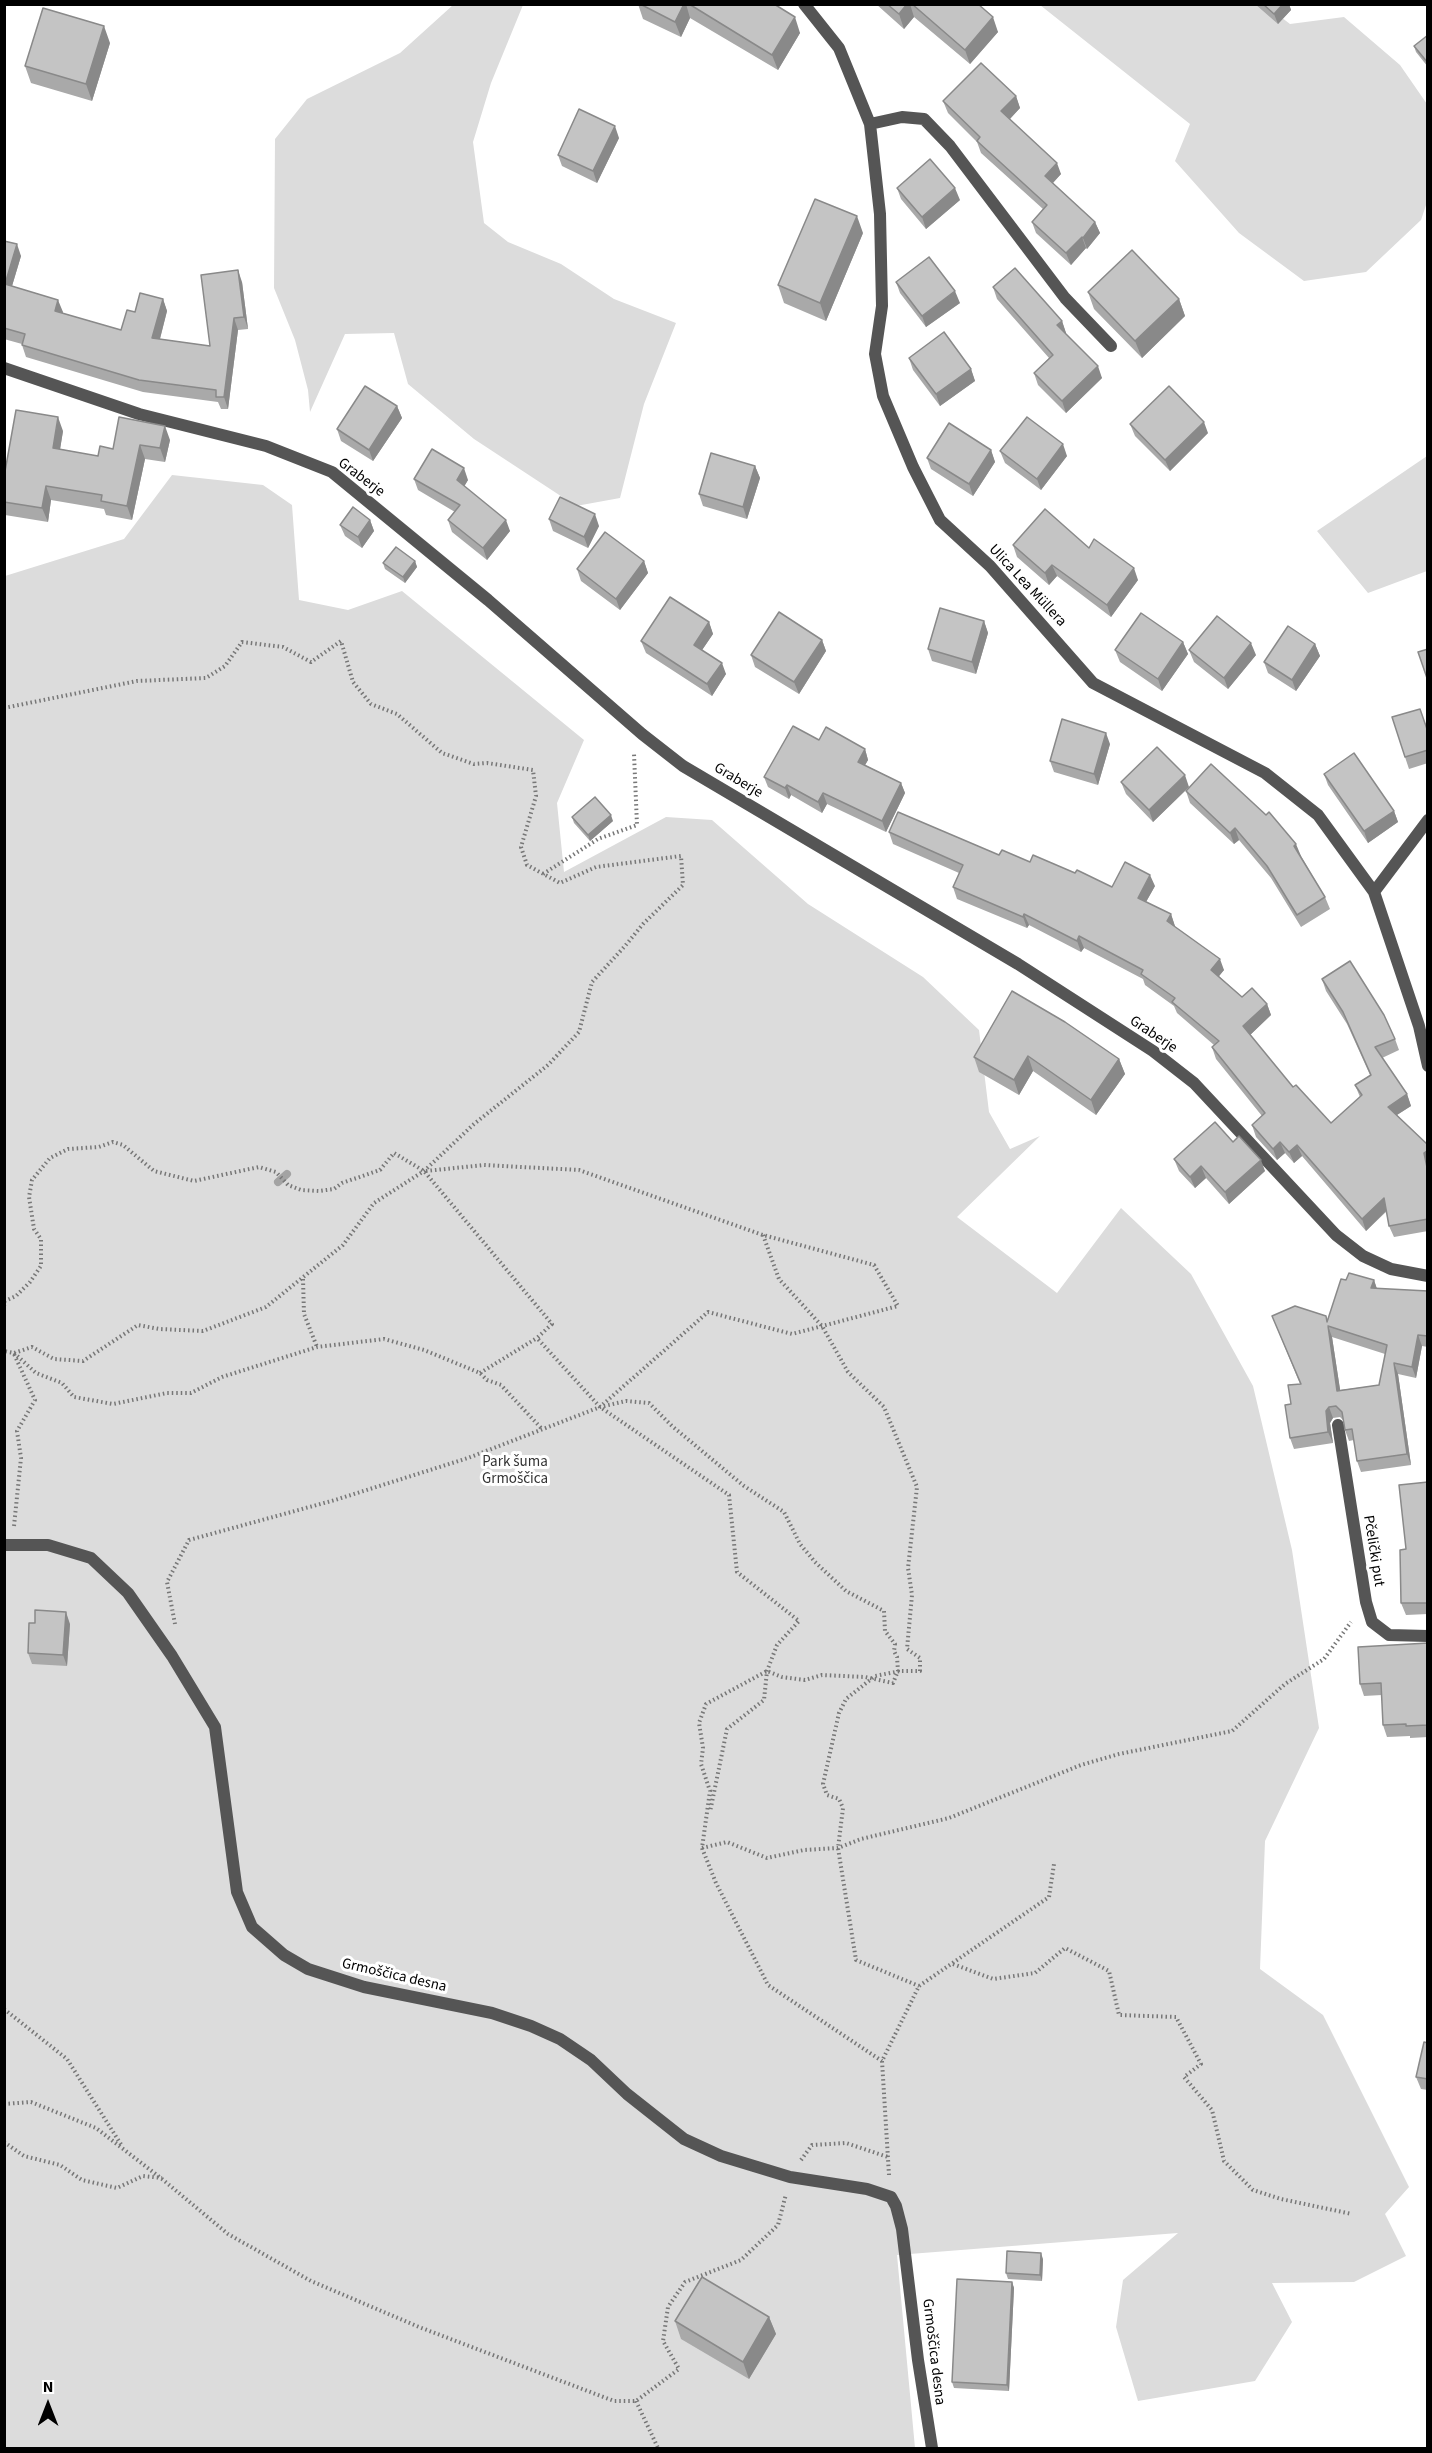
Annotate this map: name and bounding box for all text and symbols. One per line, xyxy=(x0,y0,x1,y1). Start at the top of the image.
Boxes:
street label: Graberje xyxy=(334,455,388,501)
street label: Ulica Lea Müllera xyxy=(984,541,1070,631)
street label: Graberje xyxy=(710,759,766,803)
street label: Graberje xyxy=(1126,1013,1180,1057)
park label: Park šuma Grmoščica xyxy=(482,1454,548,1489)
street label: Pčelički put xyxy=(1358,1514,1388,1588)
street label: Grmoščica desna xyxy=(340,1955,448,1997)
street label: Grmoščica desna xyxy=(918,2298,948,2406)
north arrow xyxy=(18,2375,78,2435)
text: N xyxy=(43,2376,53,2398)

